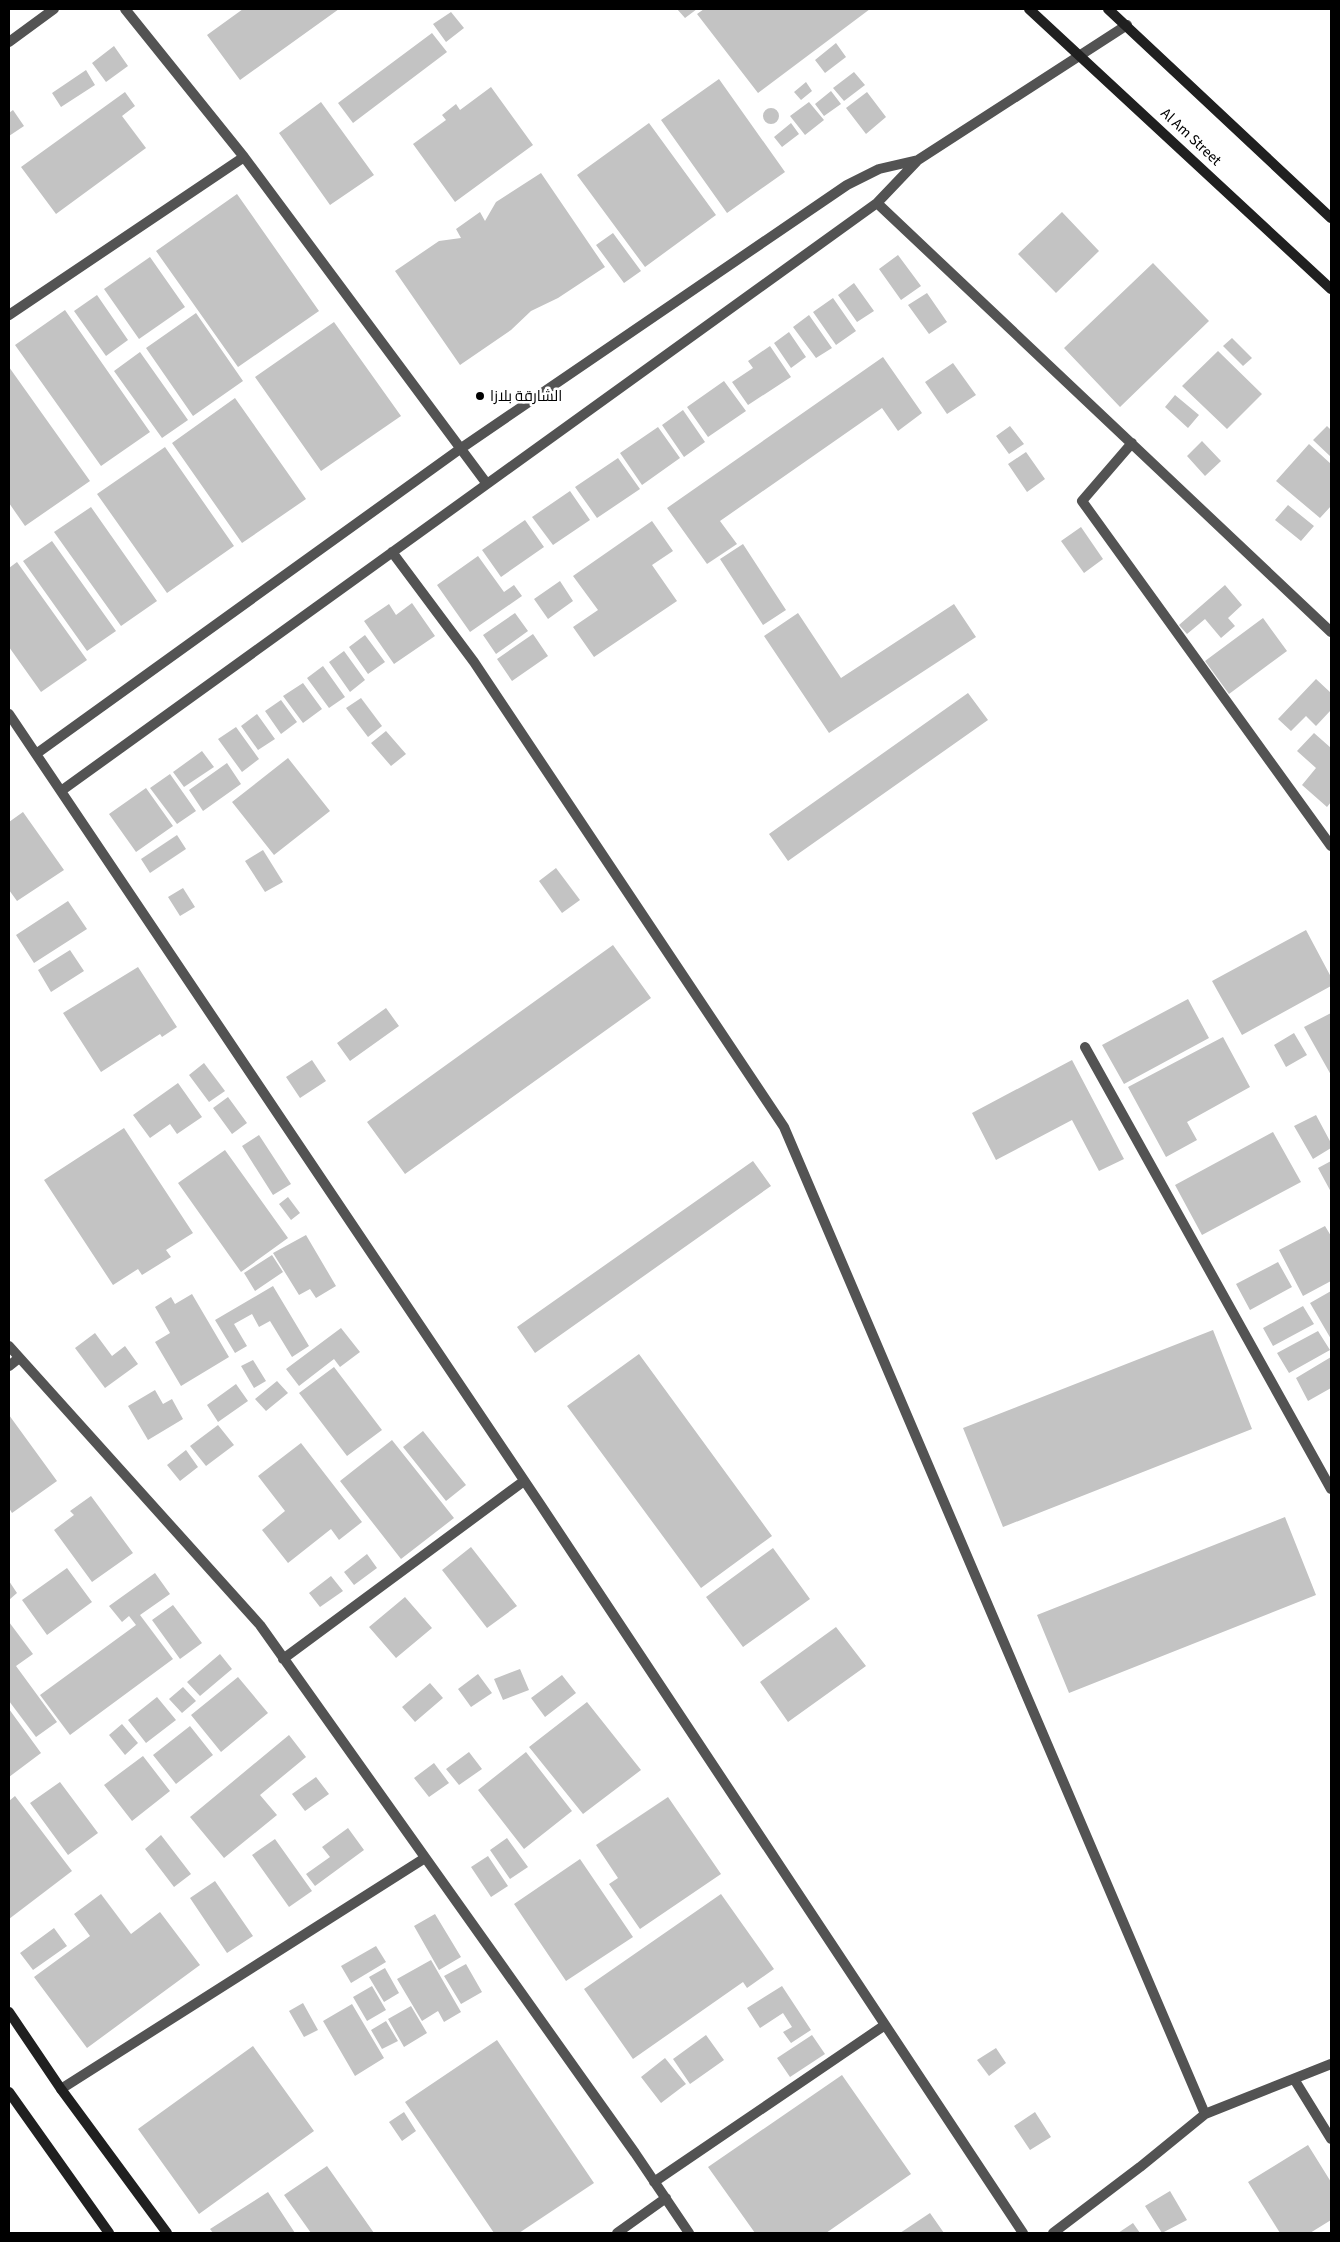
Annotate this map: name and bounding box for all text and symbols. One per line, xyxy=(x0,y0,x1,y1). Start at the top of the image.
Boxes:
street label: Al Am Street xyxy=(1156,103,1226,171)
place label: الشارقة بلازا xyxy=(490,386,562,407)
marker: الشارقة بلازا xyxy=(474,390,486,402)

